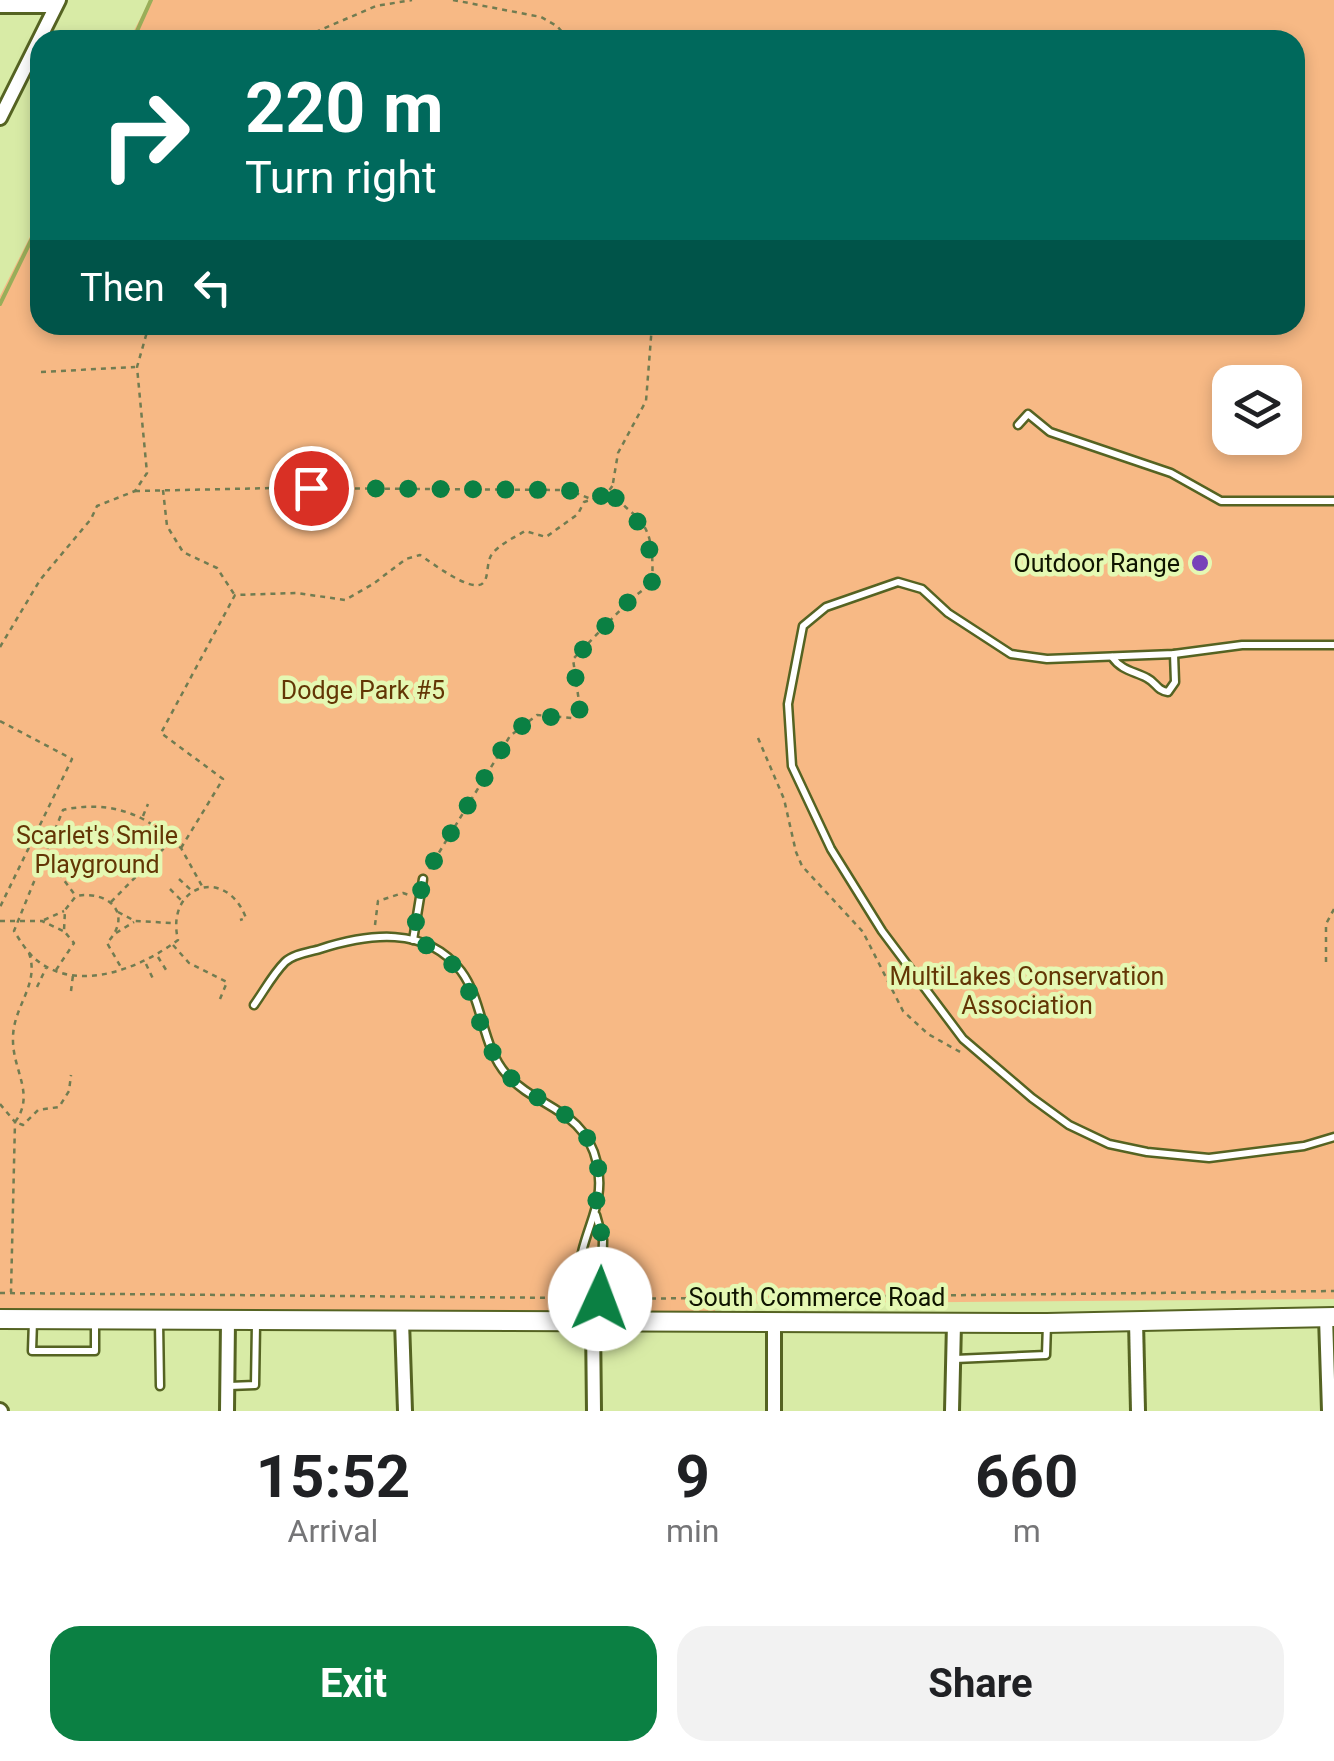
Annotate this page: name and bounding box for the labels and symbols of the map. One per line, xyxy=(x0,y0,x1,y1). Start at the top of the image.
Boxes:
pin xyxy=(269,446,354,531)
place label: Outdoor Range xyxy=(1013,549,1180,578)
marker: Outdoor Range xyxy=(1189,552,1211,574)
park label: Dodge Park #5 xyxy=(281,676,445,705)
park label: Scarlet's Smile Playground xyxy=(16,821,178,879)
park label: MultiLakes Conservation Association xyxy=(890,962,1164,1020)
position arrow xyxy=(548,1247,652,1351)
street label: South Commerce Road xyxy=(689,1283,945,1312)

